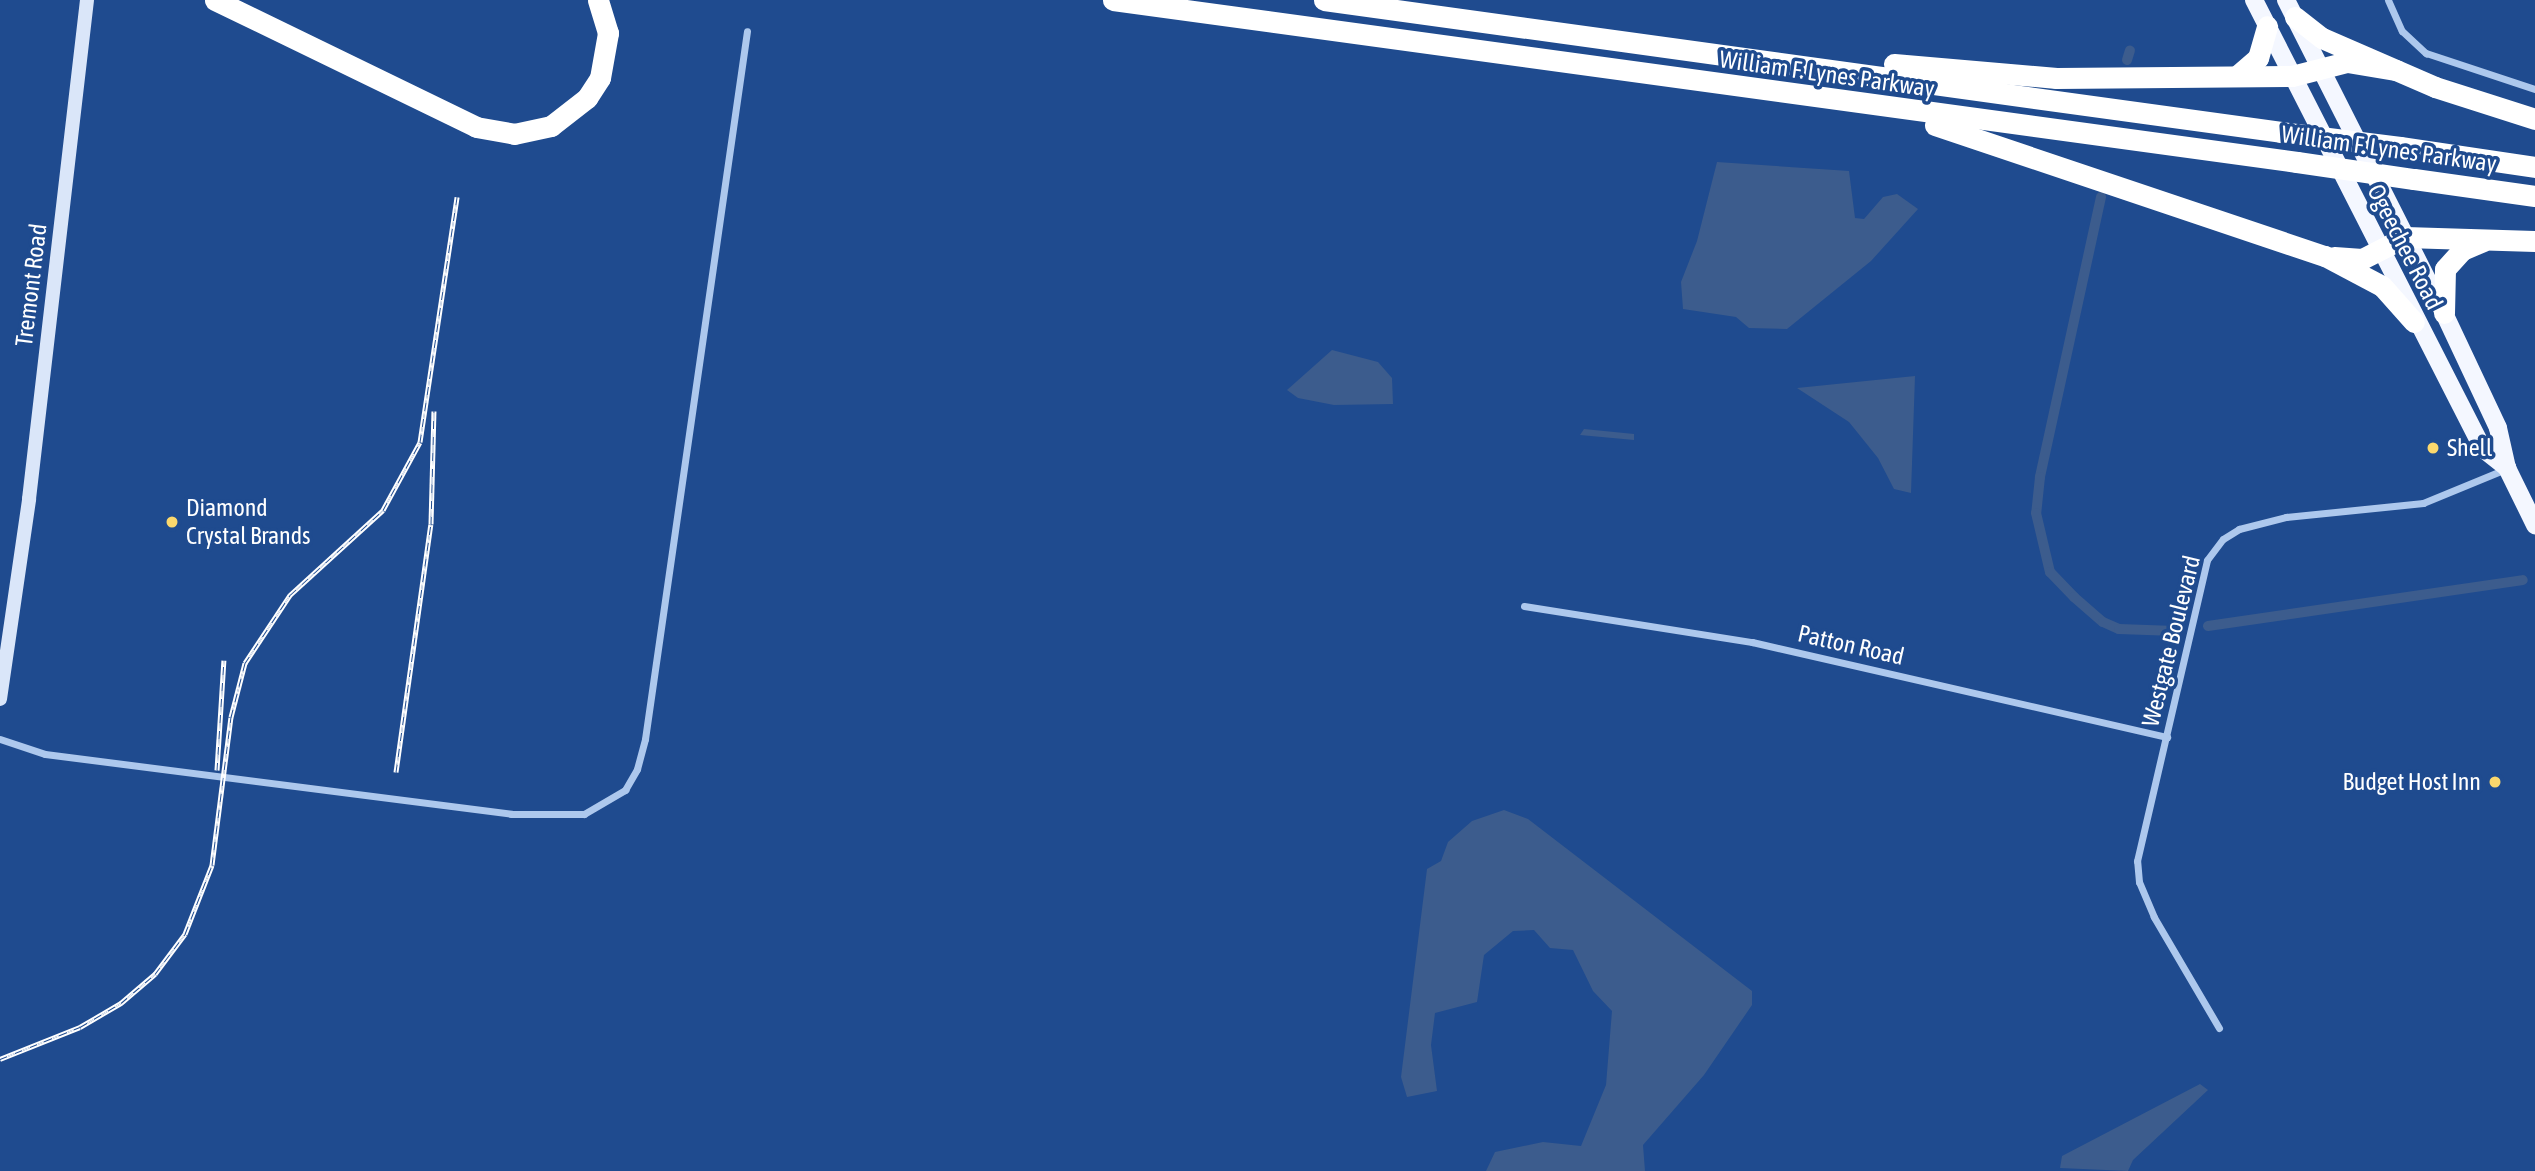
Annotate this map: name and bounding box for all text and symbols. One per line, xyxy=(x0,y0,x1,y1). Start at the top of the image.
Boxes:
street label: William F. Lynes Parkway xyxy=(1718,45,1936,103)
street label: William F. Lynes Parkway xyxy=(2280,120,2498,178)
street label: Ogeechee Road xyxy=(2361,180,2449,314)
street label: Tremont Road xyxy=(9,222,53,348)
place label: Shell xyxy=(2447,434,2492,462)
marker: Shell xyxy=(2425,440,2441,456)
place label: Diamond Crystal Brands xyxy=(186,494,311,550)
marker: Diamond Crystal Brands xyxy=(164,514,180,530)
street label: Westgate Boulevard xyxy=(2136,553,2206,729)
street label: Patton Road xyxy=(1795,619,1907,671)
place label: Budget Host Inn xyxy=(2342,768,2481,796)
marker: Budget Host Inn xyxy=(2487,774,2503,790)

